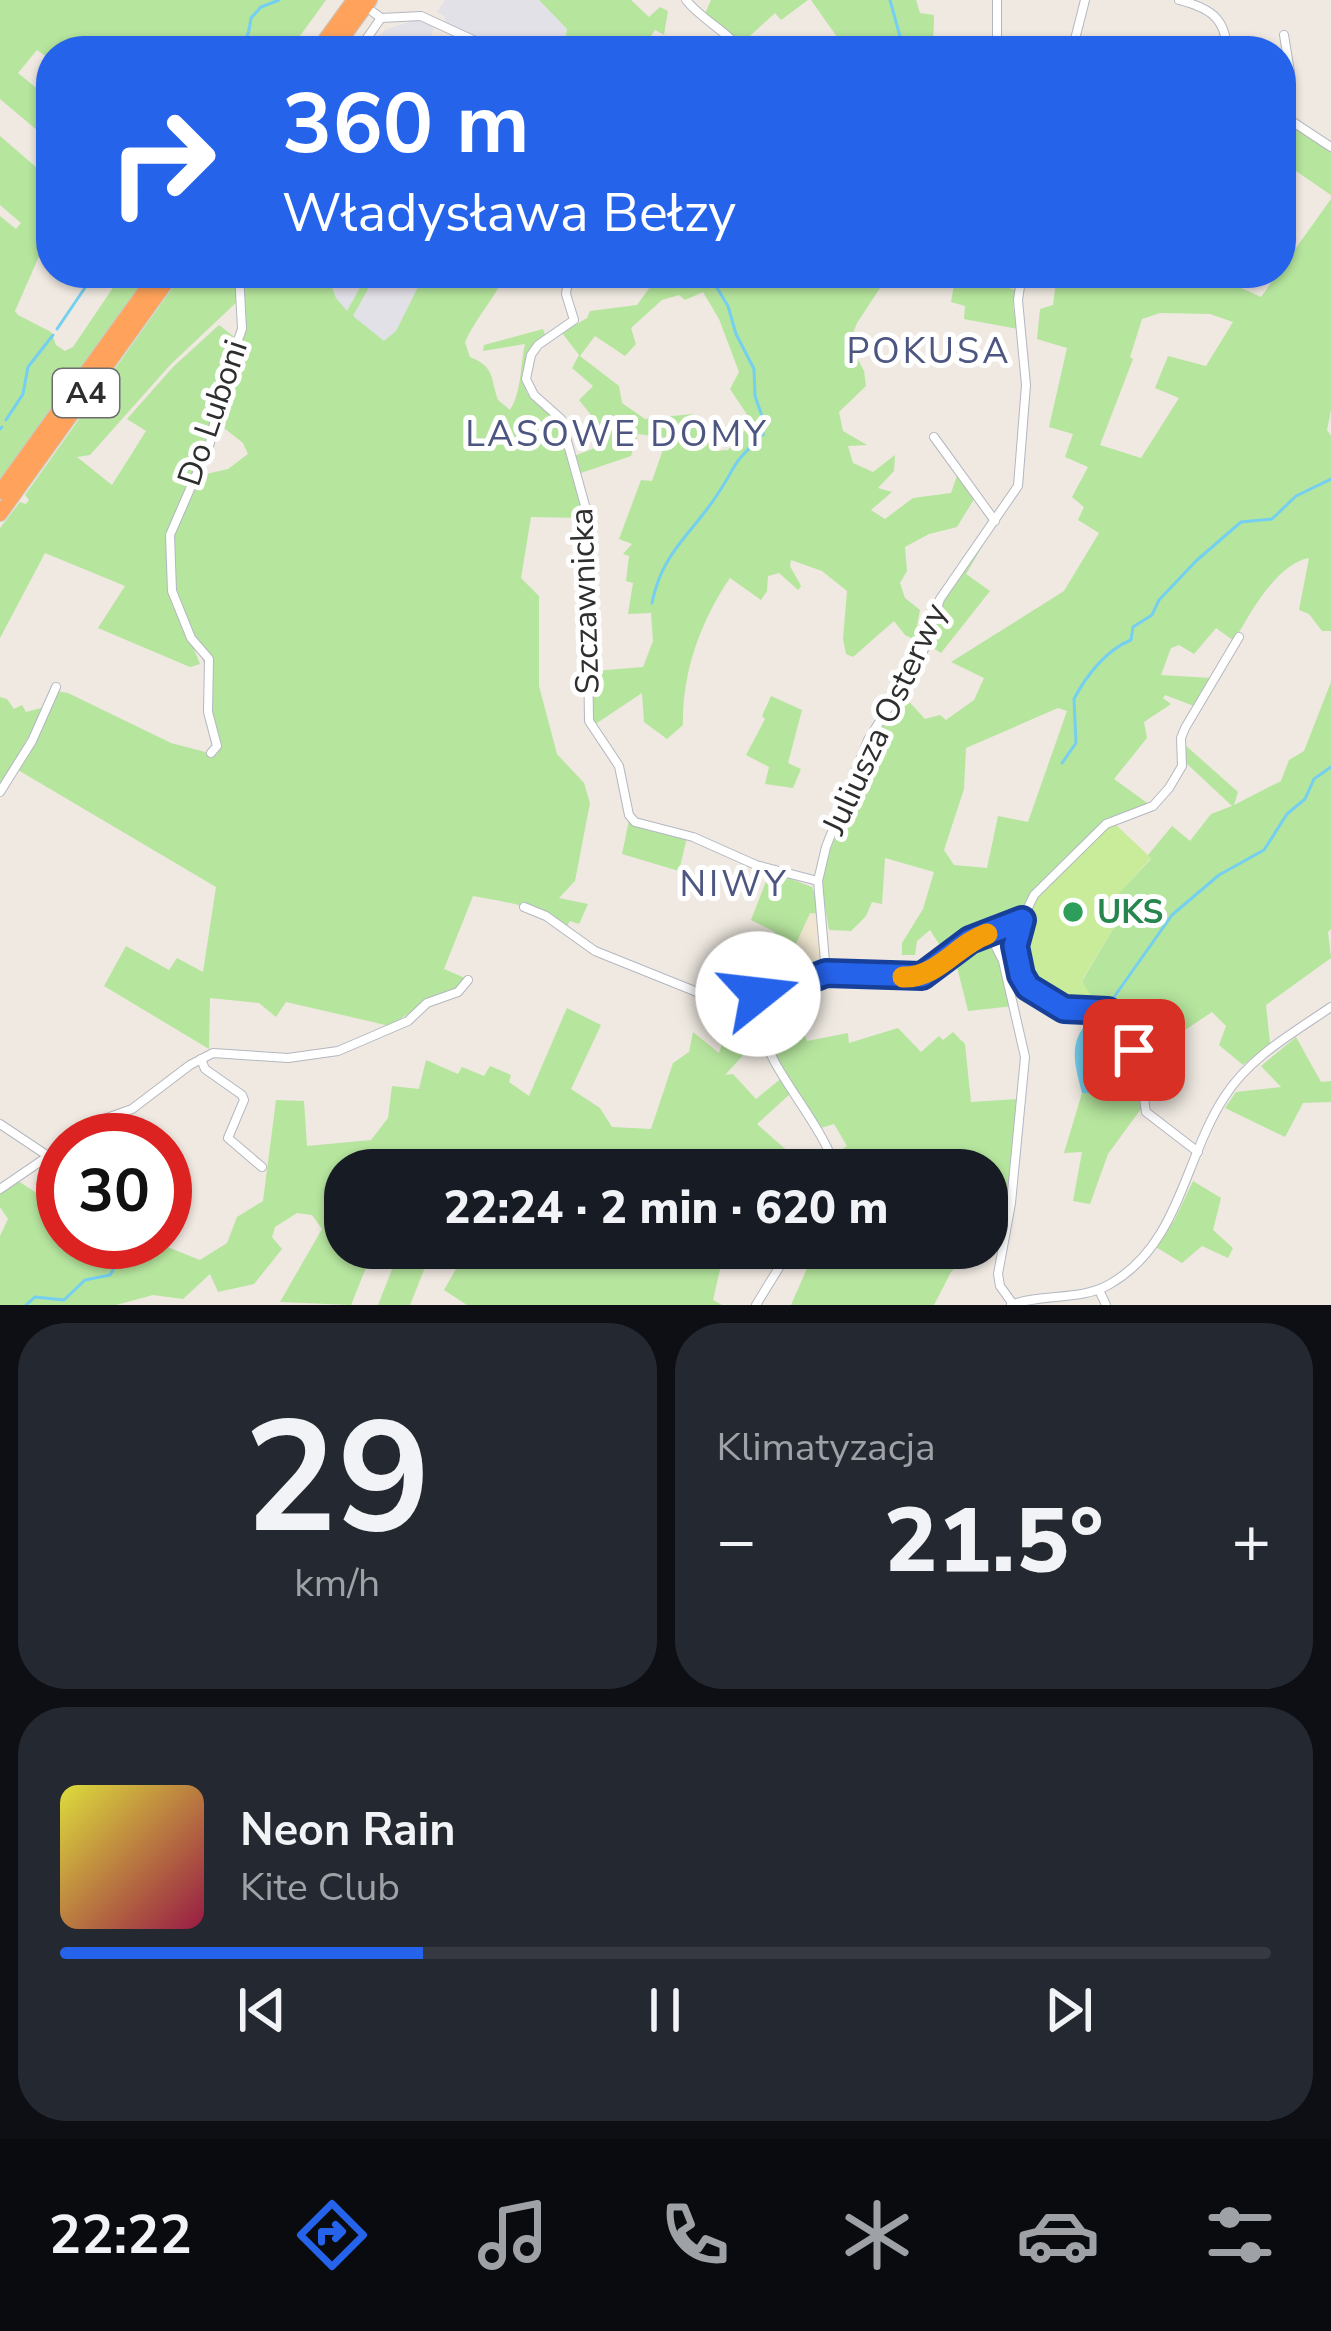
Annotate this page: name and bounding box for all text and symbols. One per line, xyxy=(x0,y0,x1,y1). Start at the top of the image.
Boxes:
text: 360 m xyxy=(282,67,530,182)
icon: right xyxy=(84,84,240,240)
text: Władysława Bełzy xyxy=(282,176,736,250)
district label: POKUSA xyxy=(847,327,1011,376)
street label: Do Luboni xyxy=(167,334,259,492)
road number: A4 xyxy=(53,369,119,417)
district label: LASOWE DOMY xyxy=(465,410,769,459)
street label: Szczawnicka xyxy=(559,507,611,695)
street label: Juliusza Osterwy xyxy=(811,596,958,843)
district label: NIWY xyxy=(679,860,789,909)
place label: UKS xyxy=(1097,890,1163,935)
marker: UKS xyxy=(1060,899,1086,925)
position arrow xyxy=(695,931,821,1057)
pin xyxy=(1083,999,1185,1101)
icon: arrive xyxy=(1101,1017,1167,1083)
speed limit sign: 30 xyxy=(36,1113,192,1269)
text: 22:24 · 2 min · 620 m xyxy=(443,1178,889,1239)
text: 29 xyxy=(244,1372,431,1585)
text: Klimatyzacja xyxy=(717,1421,936,1474)
text: 21.5° xyxy=(884,1480,1104,1603)
text: − xyxy=(717,1496,756,1586)
text: + xyxy=(1231,1496,1271,1586)
text: km/h xyxy=(294,1557,380,1610)
text: Neon Rain xyxy=(240,1800,456,1861)
text: Kite Club xyxy=(240,1861,400,1914)
icon: previous xyxy=(229,1977,295,2043)
icon: pause xyxy=(632,1977,698,2043)
icon: next xyxy=(1036,1977,1102,2043)
icon: directions xyxy=(290,2193,374,2277)
icon: music xyxy=(471,2193,555,2277)
icon: phone xyxy=(653,2193,737,2277)
icon: climate xyxy=(835,2193,919,2277)
icon: car xyxy=(1016,2193,1100,2277)
icon: filters xyxy=(1198,2193,1282,2277)
text: 22:22 xyxy=(49,2198,192,2272)

